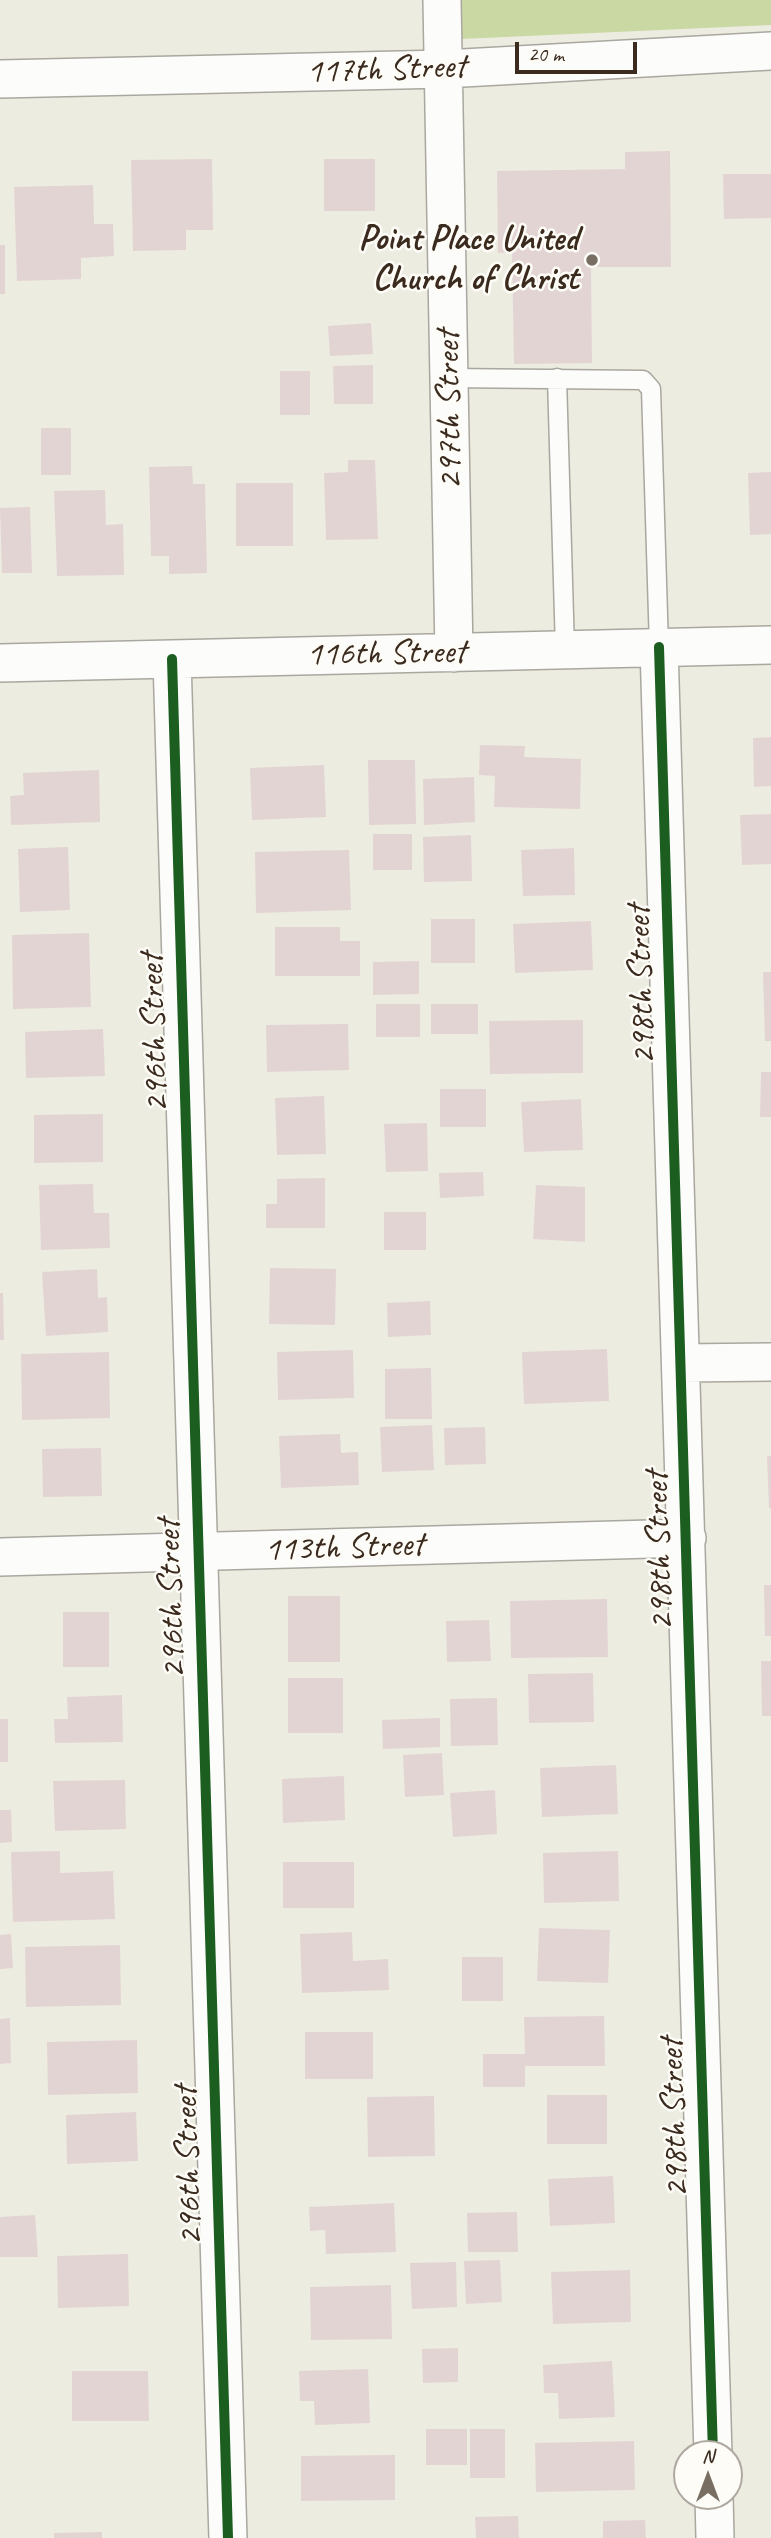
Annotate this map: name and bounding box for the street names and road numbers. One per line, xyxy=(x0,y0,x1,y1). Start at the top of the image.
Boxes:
street label: 117th Street xyxy=(306,46,466,94)
street label: 297th Street xyxy=(428,330,472,490)
street label: 116th Street xyxy=(306,632,466,676)
street label: 298th Street xyxy=(618,905,666,1065)
street label: 296th Street xyxy=(131,953,179,1113)
street label: 298th Street xyxy=(636,1471,684,1631)
street label: 296th Street xyxy=(148,1519,196,1679)
street label: 113th Street xyxy=(264,1524,424,1572)
street label: 298th Street xyxy=(651,2038,699,2198)
street label: 296th Street xyxy=(165,2086,213,2246)

